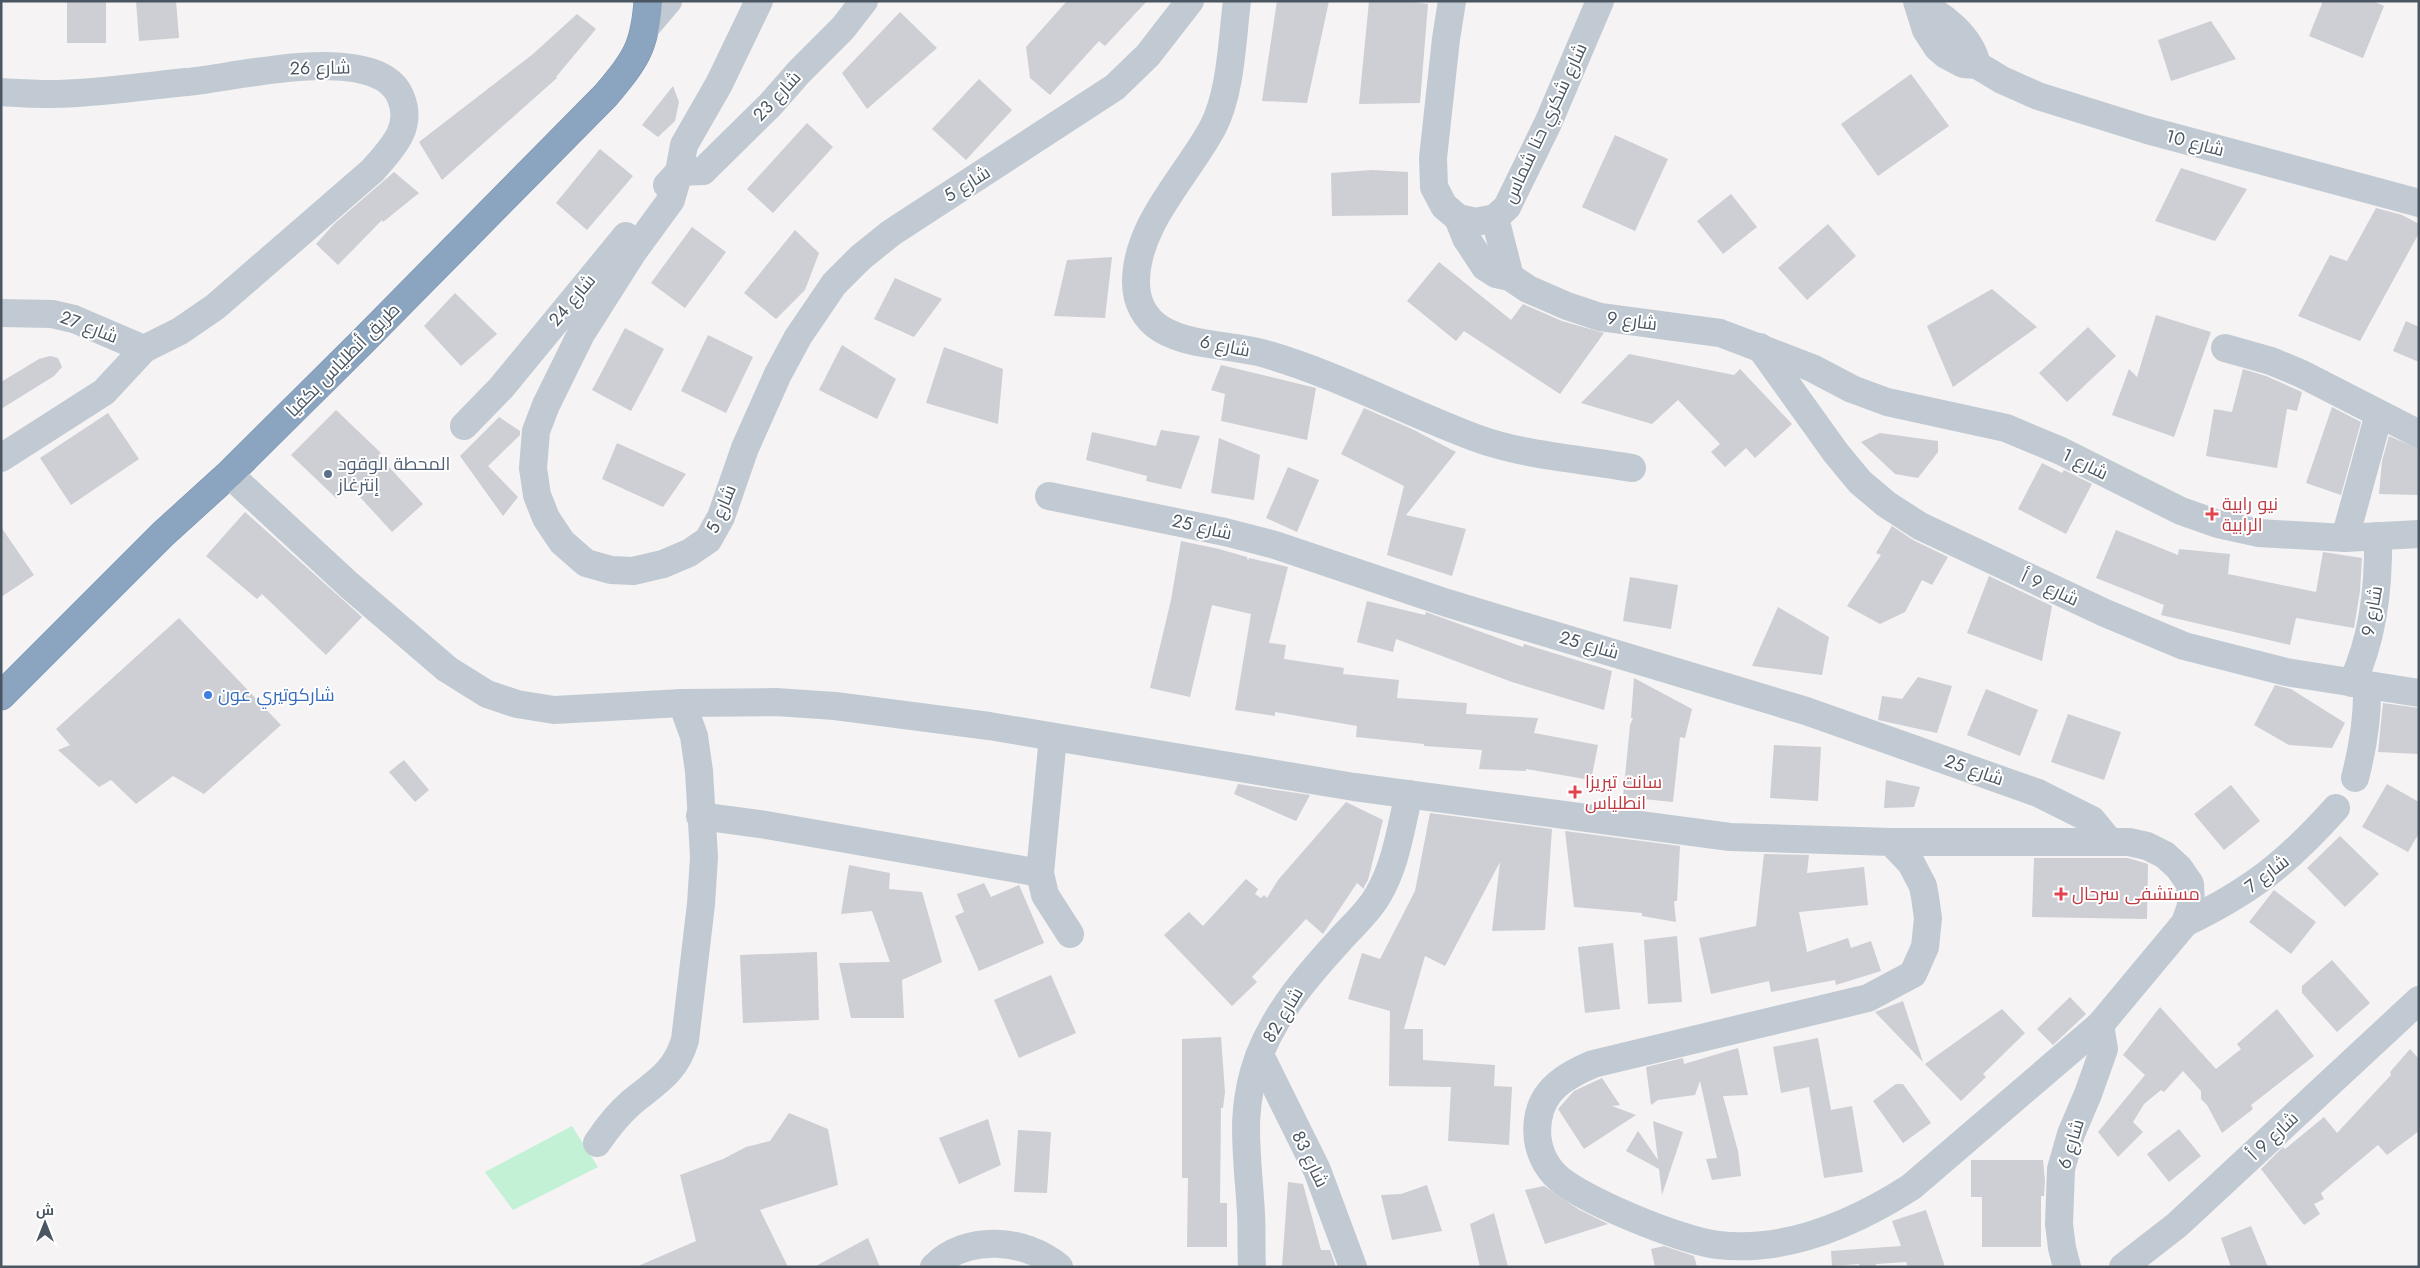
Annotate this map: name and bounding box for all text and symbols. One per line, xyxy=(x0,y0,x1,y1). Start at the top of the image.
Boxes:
street label: شارع شكري حنا شماس xyxy=(1496,39,1594,208)
street label: شارع 26 xyxy=(289,54,351,82)
street label: شارع 23 xyxy=(747,65,807,127)
street label: شارع 10 xyxy=(2163,123,2227,163)
street label: شارع 5 xyxy=(939,160,995,208)
street label: شارع 24 xyxy=(542,268,602,332)
street label: طريق أنطلياس بكفيا xyxy=(280,297,406,423)
street label: شارع 27 xyxy=(56,304,122,350)
street label: شارع 9 xyxy=(1605,305,1659,337)
street label: شارع 6 xyxy=(1198,328,1252,364)
street label: شارع 1 xyxy=(2058,442,2112,486)
place label: المحطة الوقود إنترغاز xyxy=(337,451,450,498)
marker: المحطة الوقود إنترغاز xyxy=(322,468,334,480)
street label: شارع 5 xyxy=(699,481,743,537)
place label: نيو رابية الرابية xyxy=(2222,491,2278,538)
street label: شارع 25 xyxy=(1170,508,1234,546)
marker: نيو رابية الرابية xyxy=(2206,508,2218,520)
street label: شارع 9 أ xyxy=(2017,563,2083,613)
street label: شارع 9 xyxy=(2355,584,2389,638)
street label: شارع 25 xyxy=(1556,624,1622,666)
place label: شاركوتيري عون xyxy=(218,682,335,709)
marker: شاركوتيري عون xyxy=(202,689,214,701)
street label: شارع 25 xyxy=(1941,748,2007,792)
place label: سانت تيريزا انطلياس xyxy=(1585,769,1662,816)
marker: سانت تيريزا انطلياس xyxy=(1569,786,1581,798)
street label: شارع 7 xyxy=(2239,849,2295,899)
place label: مستشفى سرحال xyxy=(2072,881,2200,907)
marker: مستشفى سرحال xyxy=(2054,887,2068,901)
street label: شارع 82 xyxy=(1256,982,1310,1048)
street label: شارع 9 أ xyxy=(2242,1106,2304,1166)
street label: شارع 6 xyxy=(2051,1116,2091,1172)
street label: شارع 83 xyxy=(1285,1126,1335,1192)
north arrow xyxy=(20,1198,70,1248)
text: ش xyxy=(36,1200,54,1220)

